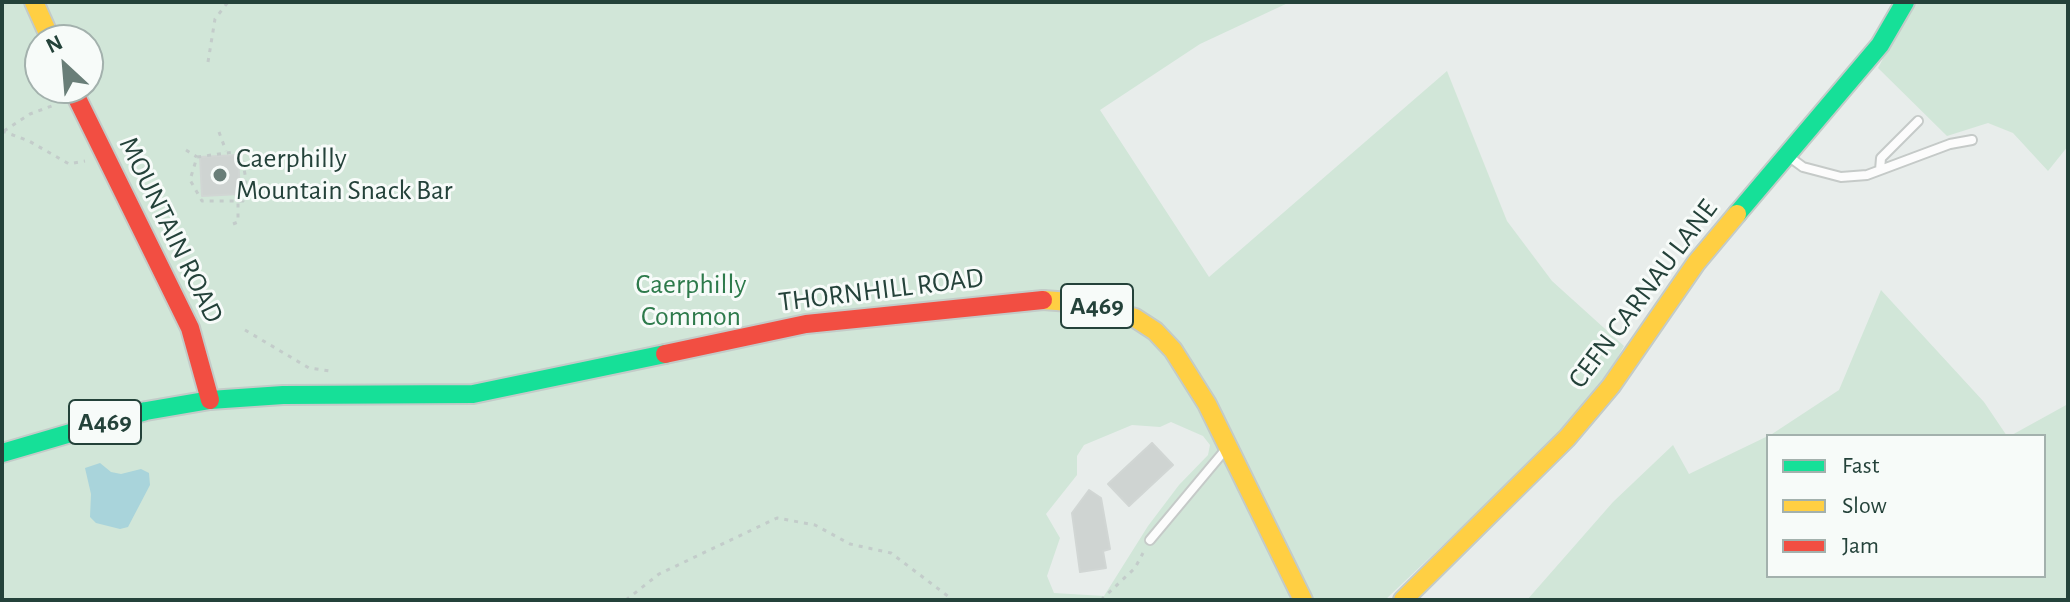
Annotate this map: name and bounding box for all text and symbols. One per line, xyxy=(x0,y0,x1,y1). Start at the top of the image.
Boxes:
north arrow xyxy=(24,24,104,104)
text: N xyxy=(43,31,66,57)
street label: MOUNTAIN ROAD xyxy=(111,132,231,328)
place label: Caerphilly Mountain Snack Bar xyxy=(236,142,453,208)
marker: Caerphilly Mountain Snack Bar xyxy=(211,166,229,184)
street label: CEFN CARNAU LANE xyxy=(1561,193,1725,395)
street label: THORNHILL ROAD xyxy=(777,261,985,319)
park label: Caerphilly Common xyxy=(636,268,746,334)
road number: A469 xyxy=(1061,284,1133,328)
road number: A469 xyxy=(69,400,141,444)
legend xyxy=(1766,434,2046,578)
text: Fast xyxy=(1842,454,1879,478)
text: Slow xyxy=(1842,494,1887,518)
text: Jam xyxy=(1842,534,1879,558)

